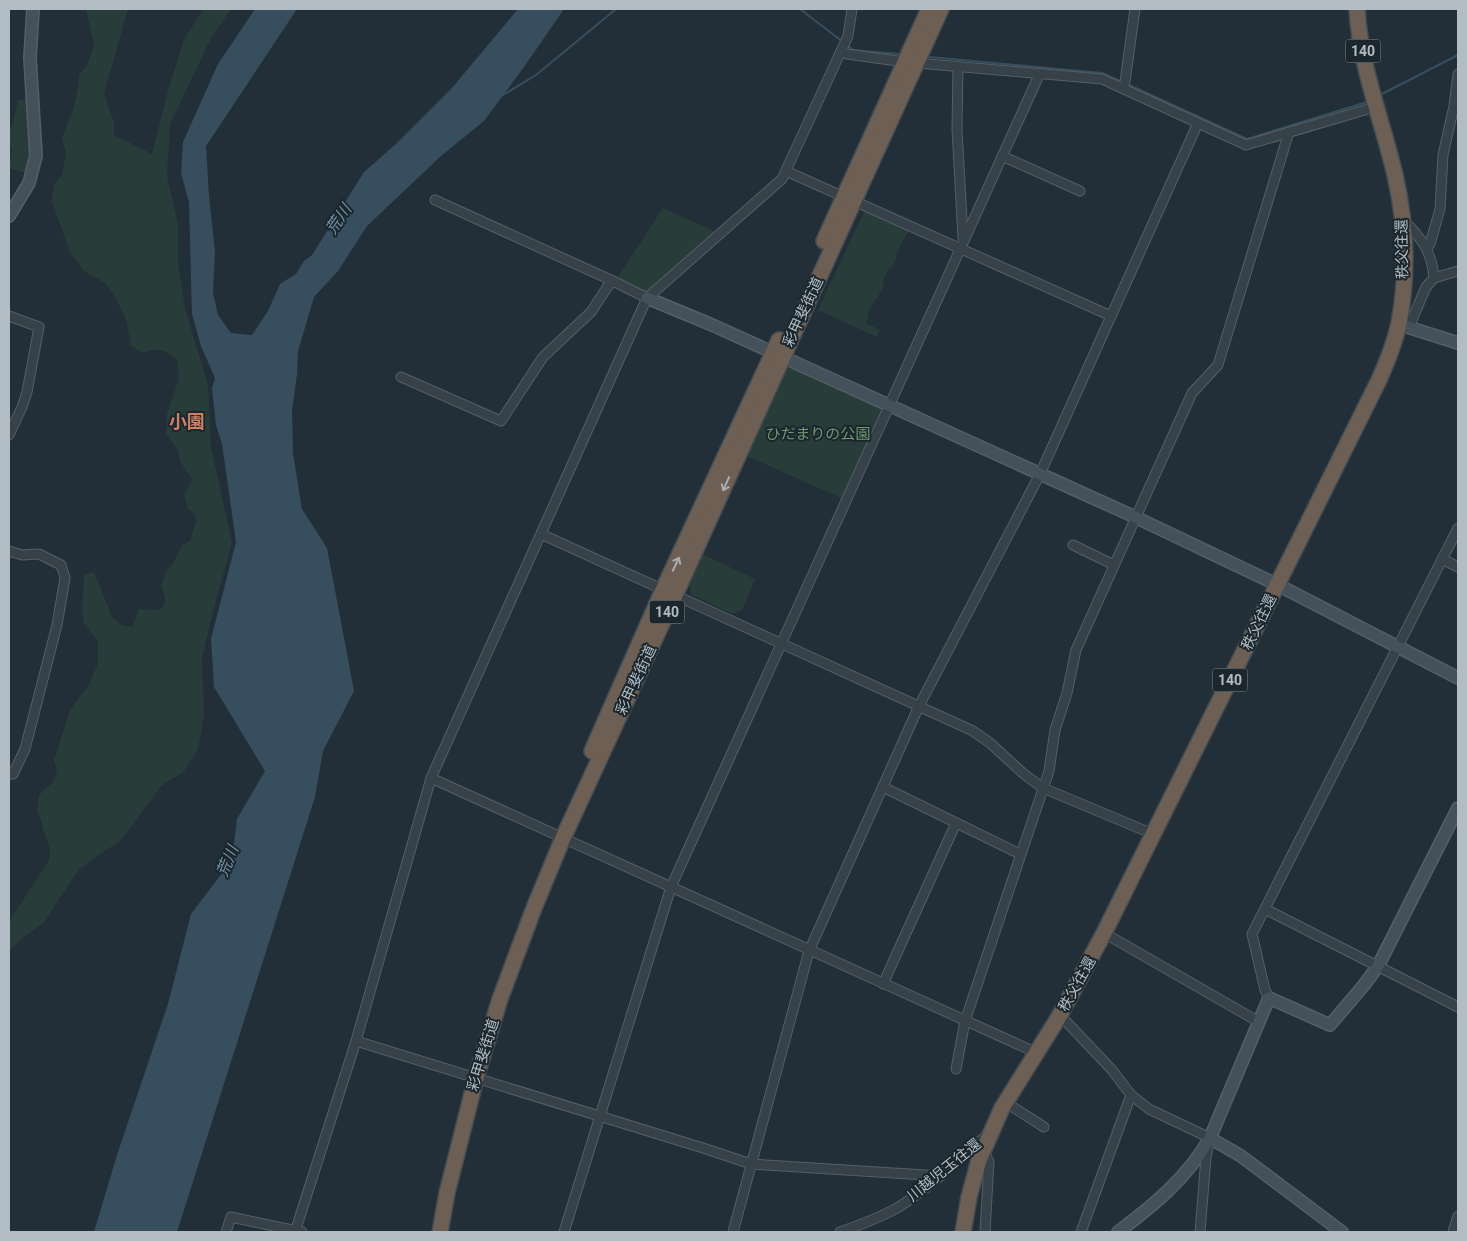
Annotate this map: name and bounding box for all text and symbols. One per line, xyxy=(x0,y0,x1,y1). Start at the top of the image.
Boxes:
road number: 140 xyxy=(1346,40,1380,62)
water label: 荒川 xyxy=(322,199,356,238)
street label: 秩父往還 xyxy=(1392,219,1412,279)
street label: 彩甲斐街道 xyxy=(779,274,827,350)
district label: 小園 xyxy=(169,411,205,432)
park label: ひだまりの公園 xyxy=(766,425,870,443)
one-way arrow xyxy=(720,476,730,491)
one-way arrow xyxy=(671,557,681,572)
street label: 秩父往還 xyxy=(1238,591,1280,653)
road number: 140 xyxy=(650,600,684,624)
street label: 彩甲斐街道 xyxy=(612,642,660,718)
road number: 140 xyxy=(1212,668,1248,692)
water label: 荒川 xyxy=(213,841,243,880)
street label: 秩父往還 xyxy=(1055,953,1099,1015)
street label: 彩甲斐街道 xyxy=(463,1016,503,1094)
street label: 川越児玉往還 xyxy=(903,1135,985,1205)

